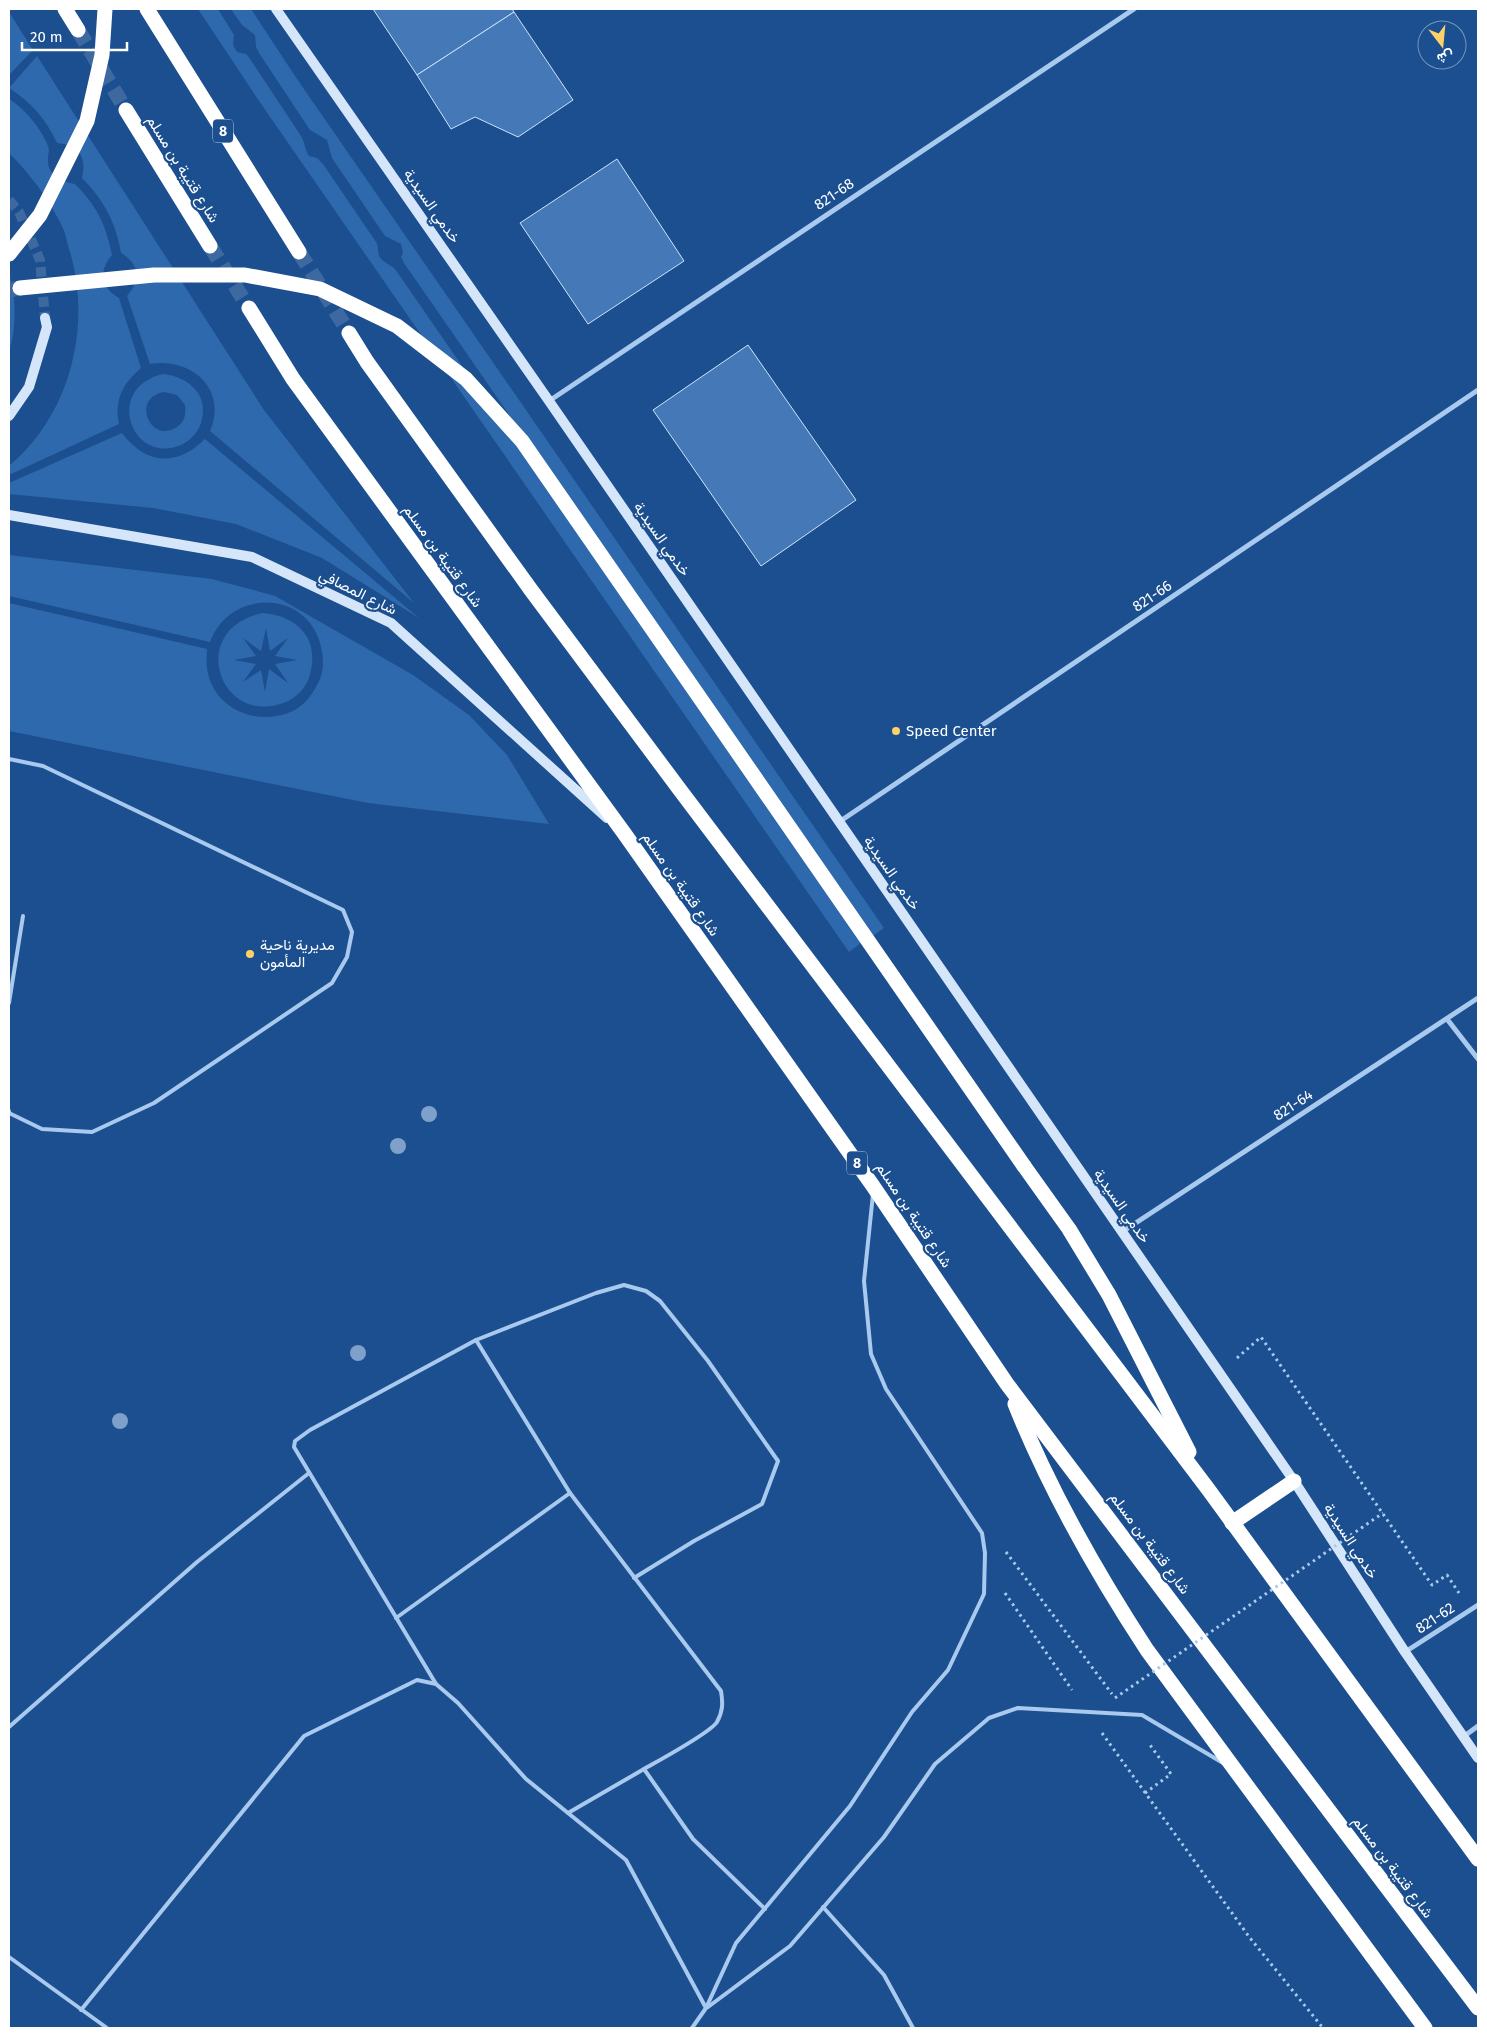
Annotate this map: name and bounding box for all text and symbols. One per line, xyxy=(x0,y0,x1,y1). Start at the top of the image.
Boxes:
scale bar xyxy=(22,20,128,52)
north arrow xyxy=(1417,20,1467,70)
text: 20 m xyxy=(30,28,63,46)
text: ش xyxy=(1435,47,1456,68)
street label: شارع قتيبة بن مسلم xyxy=(141,112,223,227)
road number: 8 xyxy=(213,120,233,142)
street label: خدمي السيدية xyxy=(397,165,464,249)
street label: 821-68 xyxy=(811,174,857,214)
street label: خدمي السيدية xyxy=(627,498,694,582)
street label: شارع قتيبة بن مسلم xyxy=(398,501,487,612)
street label: شارع المصافي xyxy=(315,566,400,622)
street label: 821-66 xyxy=(1129,576,1175,616)
place label: Speed Center xyxy=(906,722,997,740)
marker: Speed Center xyxy=(890,725,902,737)
street label: شارع قتيبة بن مسلم xyxy=(637,828,724,941)
street label: خدمي السيدية xyxy=(857,832,924,916)
place label: مديرية ناحية المأمون xyxy=(260,936,335,971)
marker: مديرية ناحية المأمون xyxy=(244,948,256,960)
street label: 821-64 xyxy=(1270,1086,1316,1124)
road number: 8 xyxy=(847,1152,867,1174)
street label: شارع قتيبة بن مسلم xyxy=(871,1159,956,1272)
street label: خدمي السيدية xyxy=(1087,1165,1154,1249)
street label: شارع قتيبة بن مسلم xyxy=(1104,1488,1194,1599)
street label: خدمي السيدية xyxy=(1317,1500,1382,1584)
street label: 821-62 xyxy=(1412,1599,1458,1637)
street label: شارع قتيبة بن مسلم xyxy=(1347,1812,1437,1923)

